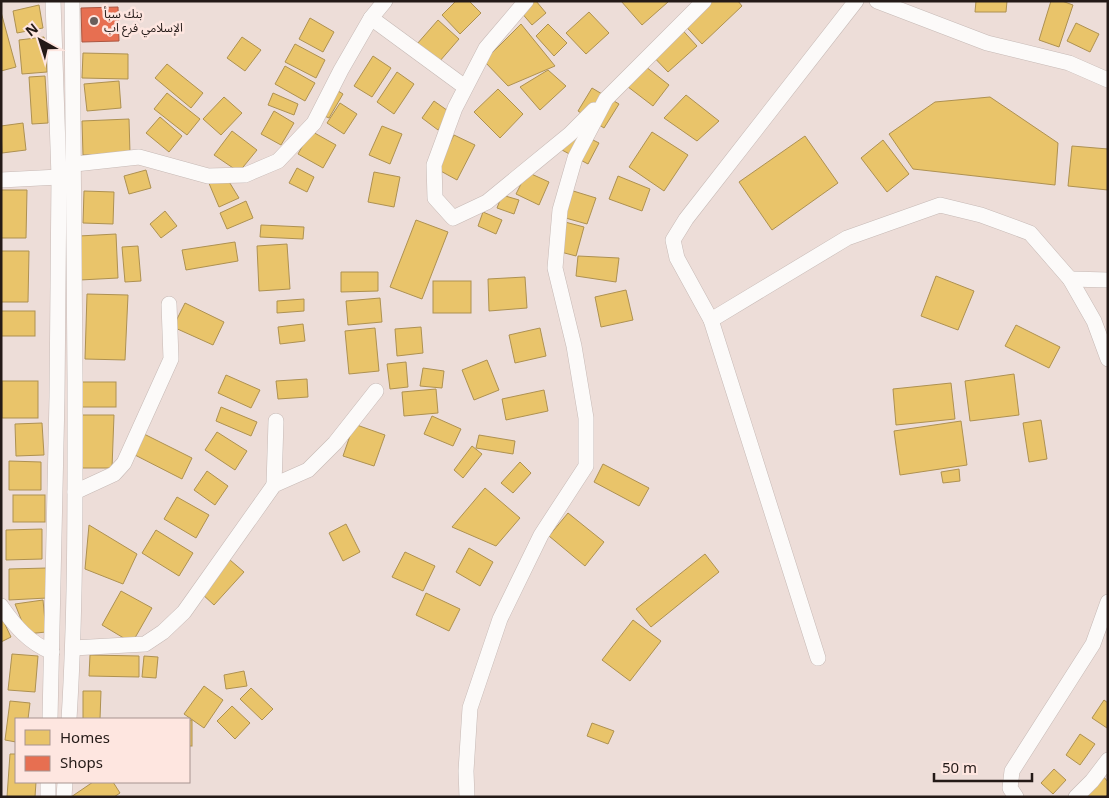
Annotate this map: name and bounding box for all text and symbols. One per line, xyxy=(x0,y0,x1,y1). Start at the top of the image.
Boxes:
place label: بنك سبأ الإسلامي فرع اب xyxy=(104,2,183,41)
north arrow xyxy=(15,15,65,65)
text: N xyxy=(19,15,46,45)
marker: بنك سبأ الإسلامي فرع اب xyxy=(88,15,100,27)
legend xyxy=(15,718,190,783)
text: Homes xyxy=(60,722,110,754)
text: Shops xyxy=(60,747,103,779)
scale bar xyxy=(934,750,1032,782)
text: 50 m xyxy=(942,752,977,784)

